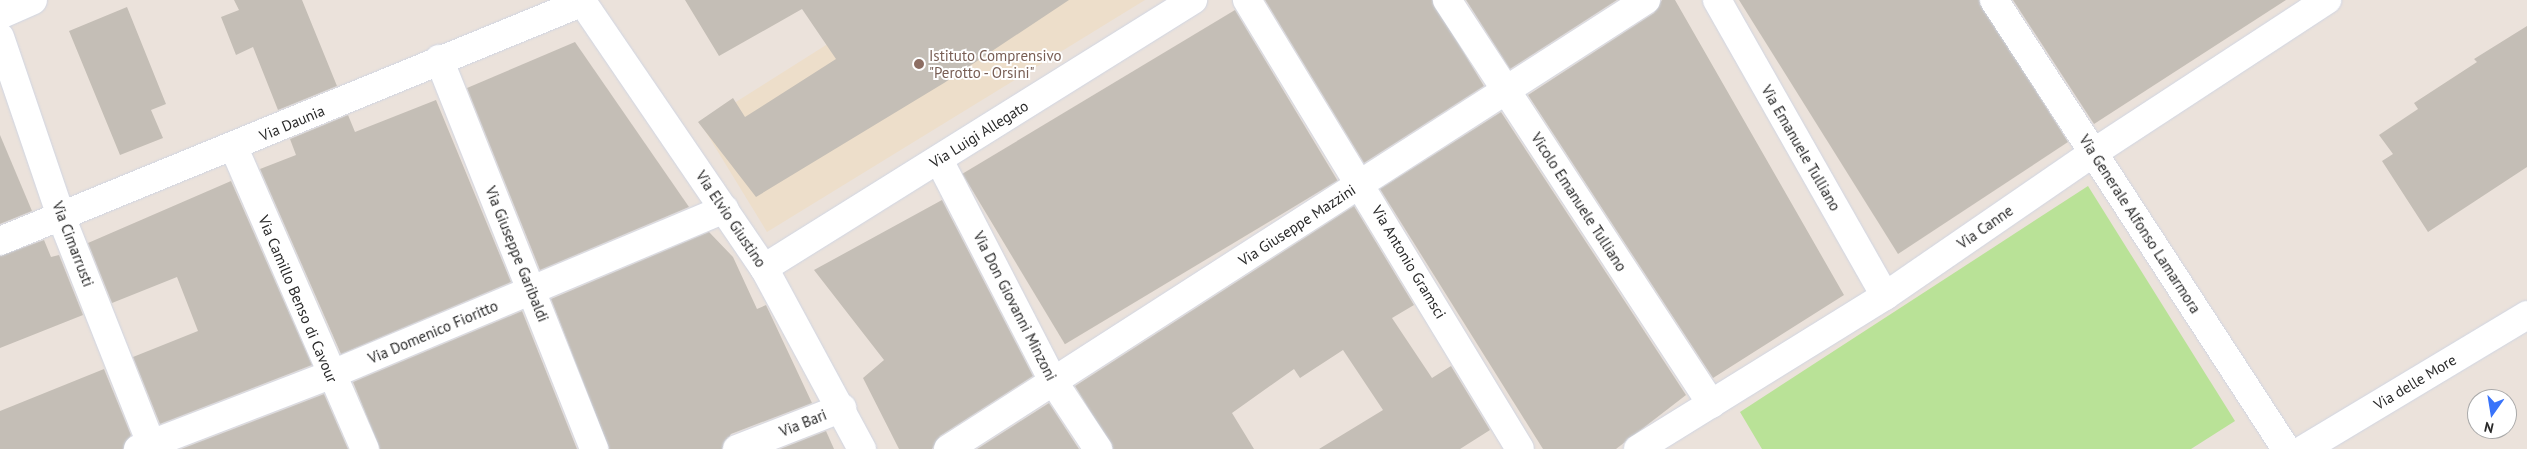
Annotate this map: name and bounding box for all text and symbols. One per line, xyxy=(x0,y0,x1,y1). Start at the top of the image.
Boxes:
place label: Istituto Comprensivo "Perotto - Orsini" xyxy=(929,46,1062,81)
marker: Istituto Comprensivo "Perotto - Orsini" xyxy=(913,58,925,70)
street label: Via Emanuele Tulliano xyxy=(1757,82,1845,214)
street label: Via Luigi Allegato xyxy=(926,96,1032,172)
street label: Via Daunia xyxy=(257,101,327,145)
street label: Vicolo Emanuele Tulliano xyxy=(1527,129,1631,275)
street label: Via Generale Alfonso Lamarmora xyxy=(2075,131,2205,317)
street label: Via Elvio Giustino xyxy=(692,167,770,271)
street label: Via Giuseppe Mazzini xyxy=(1235,180,1359,270)
street label: Via Giuseppe Garibaldi xyxy=(482,183,552,325)
street label: Via Cimarrusti xyxy=(48,199,98,289)
street label: Via Canne xyxy=(1954,201,2016,253)
street label: Via Antonio Gramsci xyxy=(1368,202,1450,322)
street label: Via Camillo Benso di Cavour xyxy=(255,213,341,385)
street label: Via Don Giovanni Minzoni xyxy=(970,228,1060,384)
street label: Via Domenico Fioritto xyxy=(365,297,501,367)
street label: Via delle More xyxy=(2371,350,2459,414)
north arrow xyxy=(2467,389,2517,439)
street label: Via Bari xyxy=(777,405,829,441)
text: N xyxy=(2482,418,2495,437)

